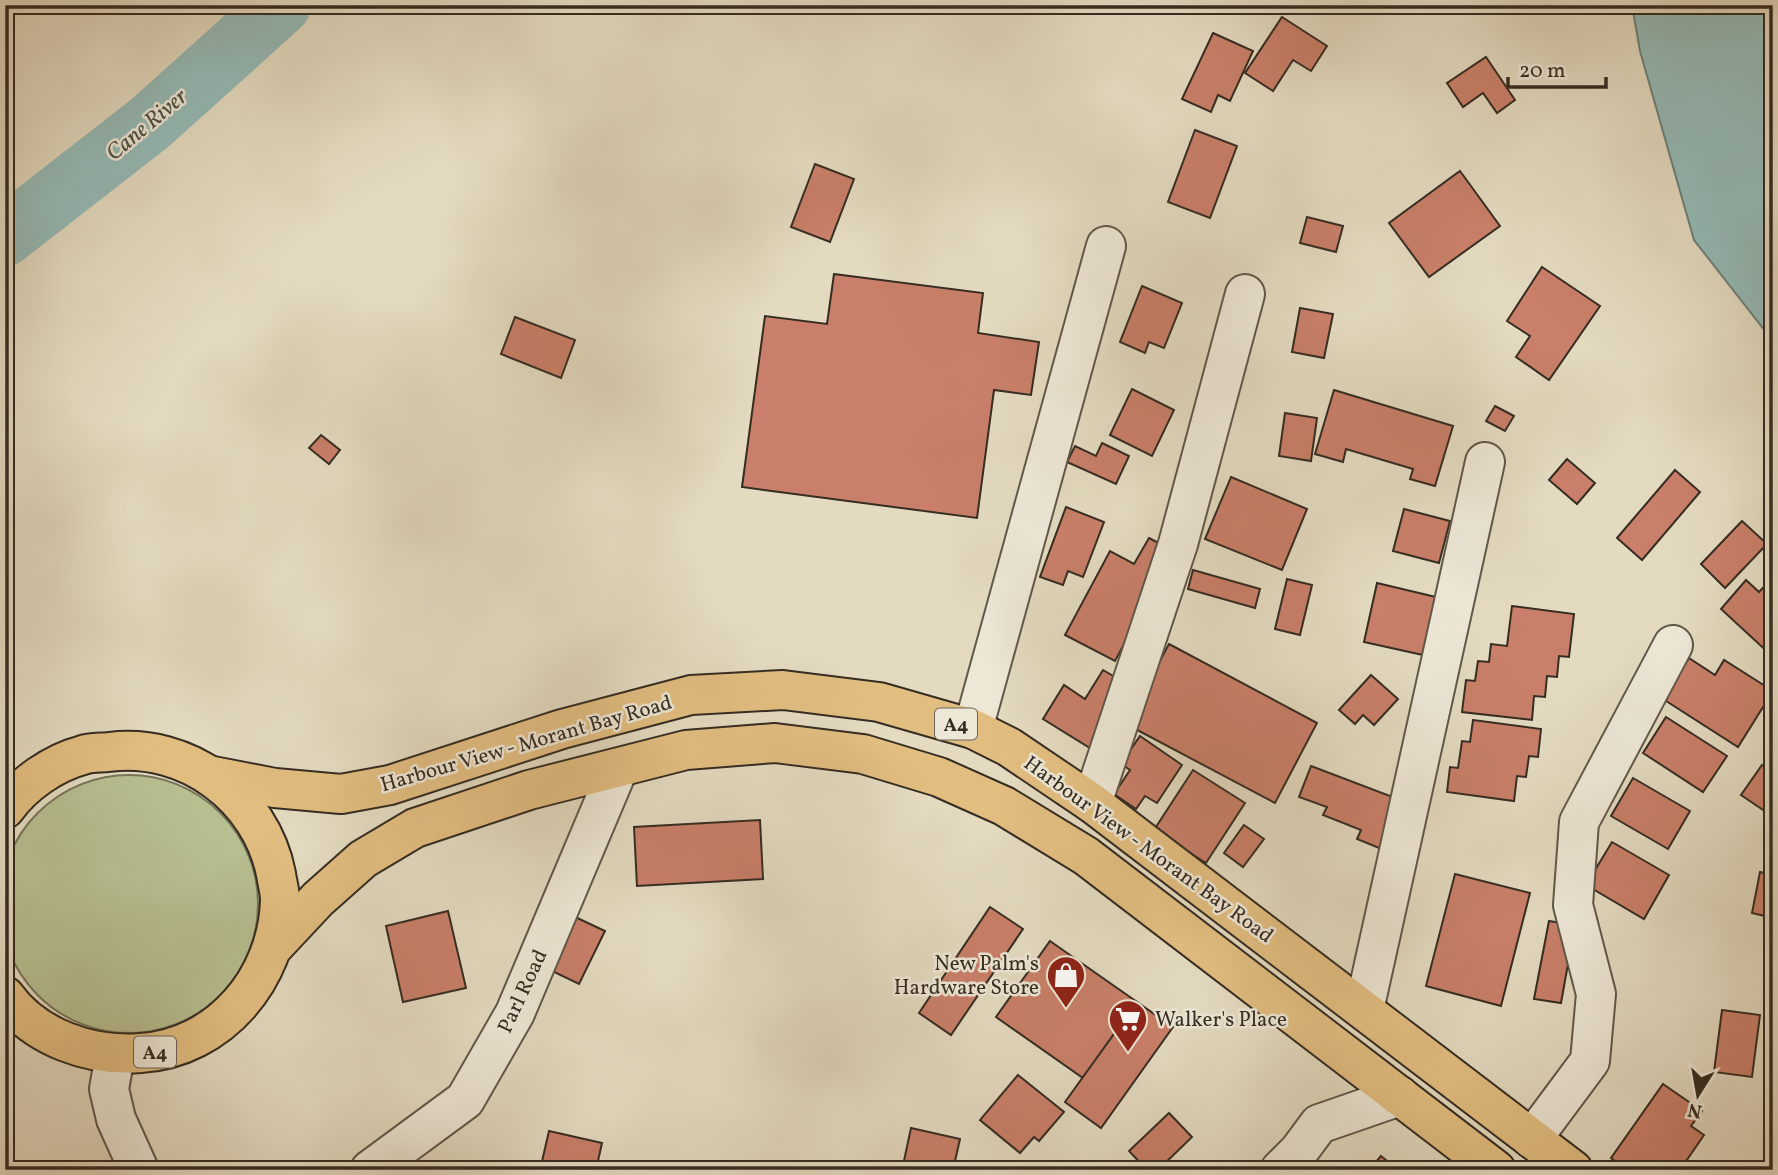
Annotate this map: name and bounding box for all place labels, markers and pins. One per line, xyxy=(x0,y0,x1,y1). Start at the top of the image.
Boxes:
place label: New Palm's Hardware Store xyxy=(894,950,1039,1003)
shop icon: New Palm's Hardware Store xyxy=(1045,954,1087,1009)
supermarket icon: Walker's Place xyxy=(1107,998,1149,1053)
place label: Walker's Place xyxy=(1155,1006,1287,1035)

